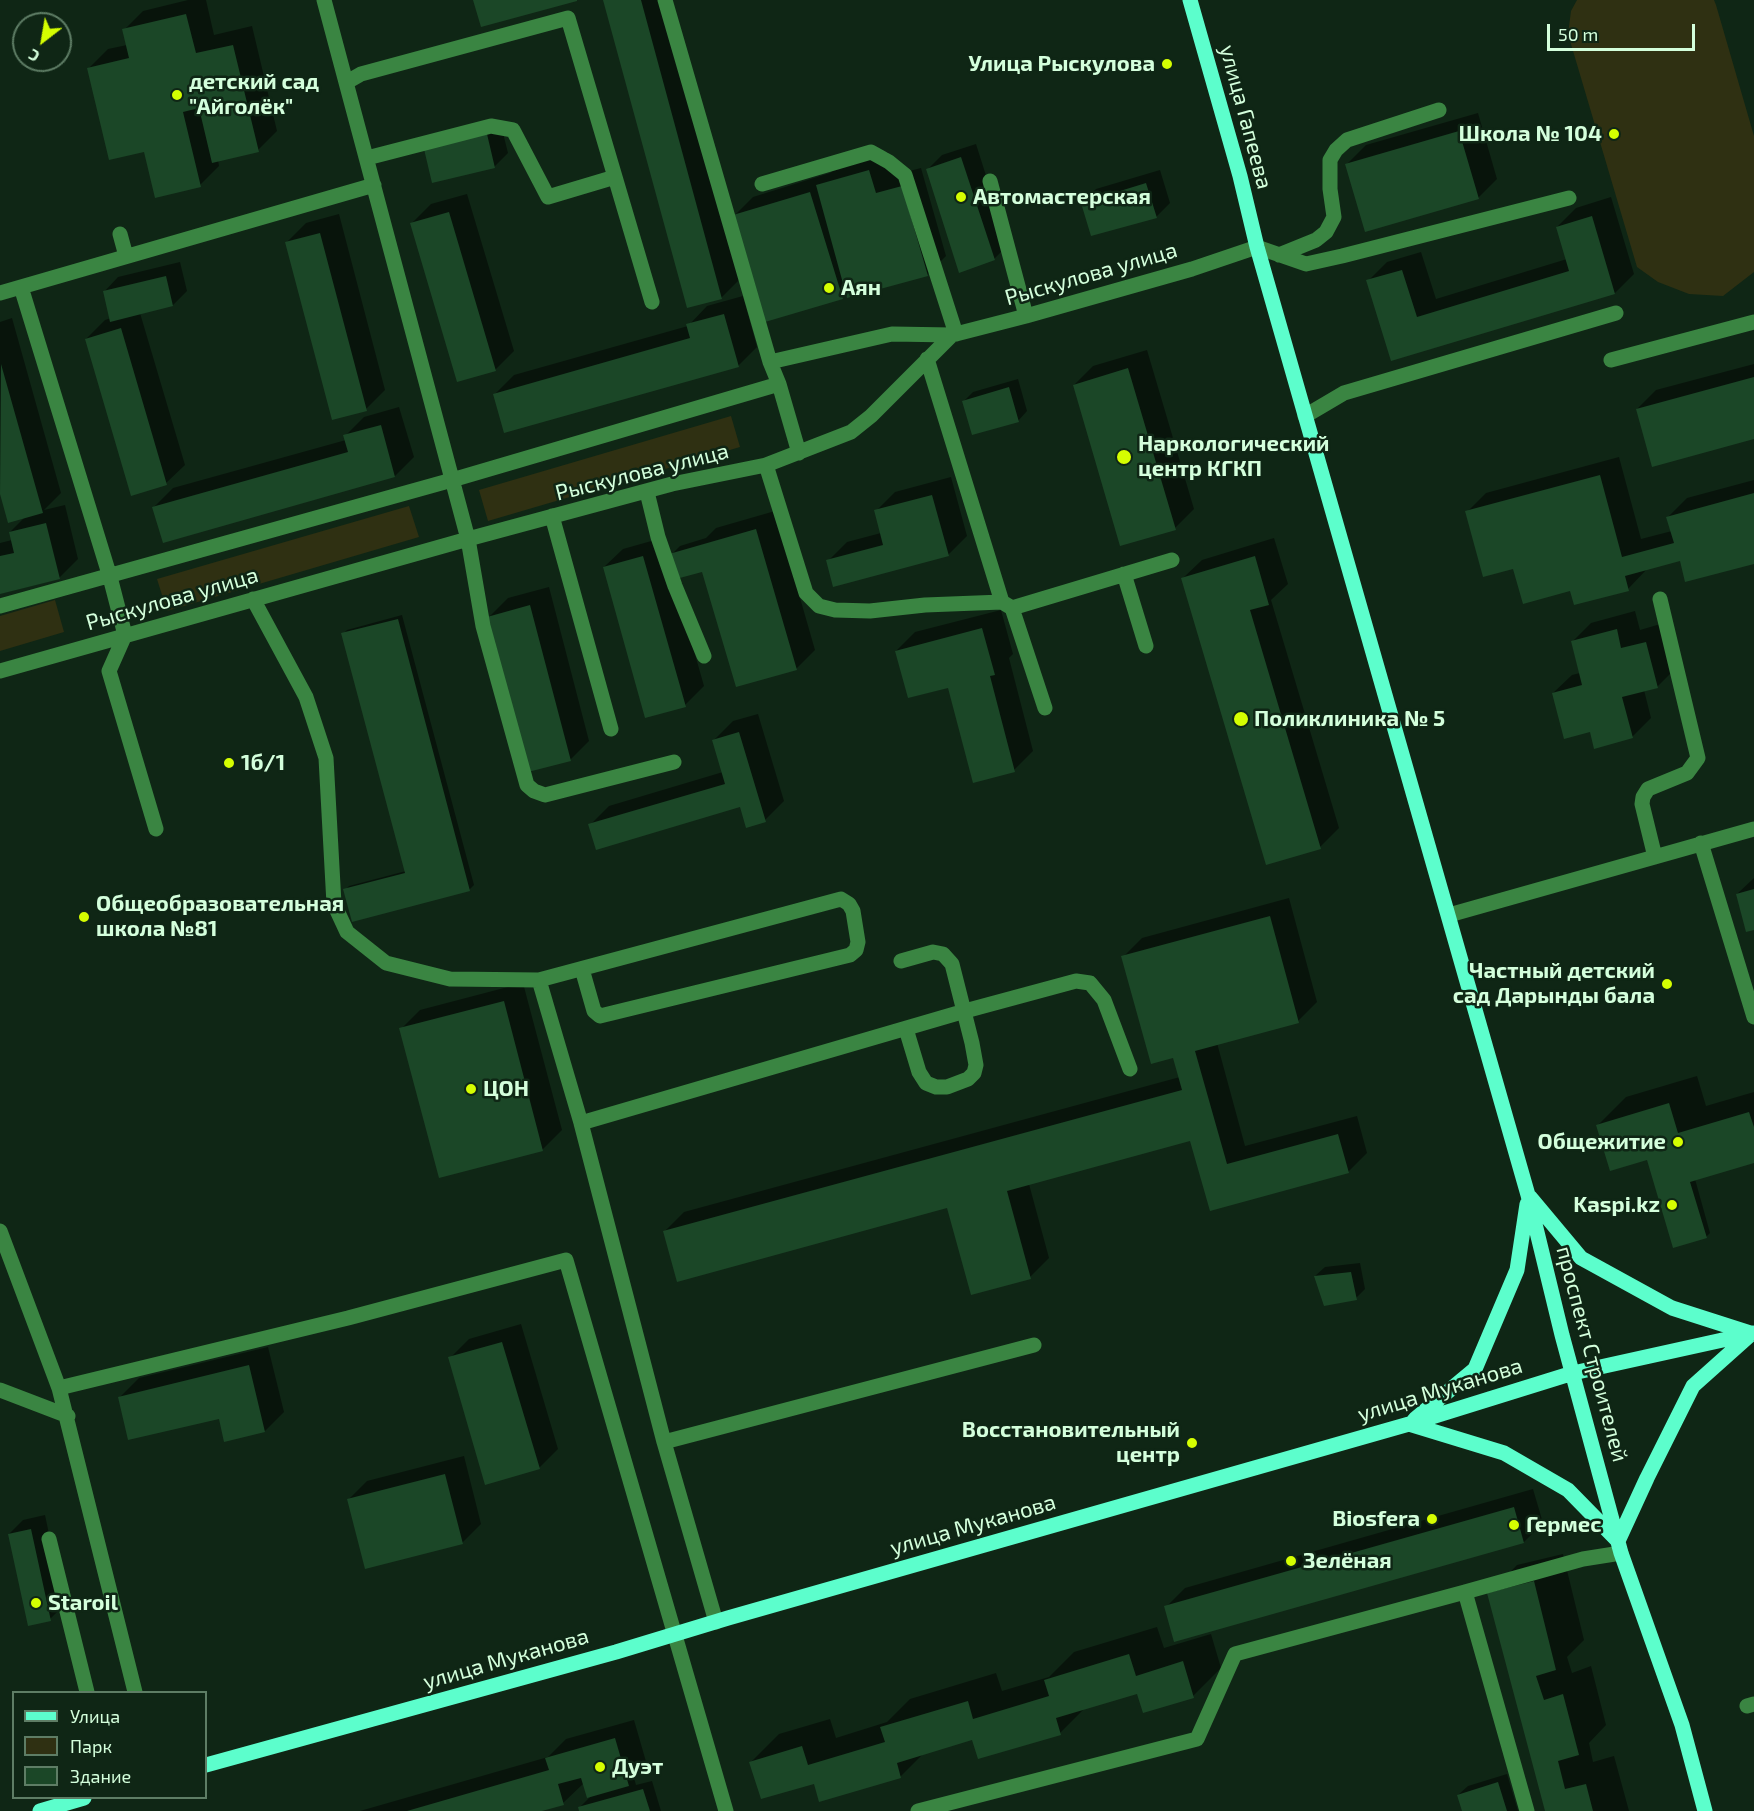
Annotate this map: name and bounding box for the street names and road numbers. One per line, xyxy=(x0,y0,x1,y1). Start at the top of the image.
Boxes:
street label: улица Гапеева xyxy=(1214,42,1278,192)
street label: Рыскулова улица xyxy=(1002,237,1180,311)
street label: Рыскулова улица xyxy=(552,438,732,506)
street label: Рыскулова улица xyxy=(83,562,261,636)
street label: проспект Строителей xyxy=(1551,1243,1633,1465)
street label: улица Муканова xyxy=(1354,1352,1526,1428)
street label: улица Муканова xyxy=(887,1489,1059,1561)
street label: улица Муканова xyxy=(420,1623,592,1695)

